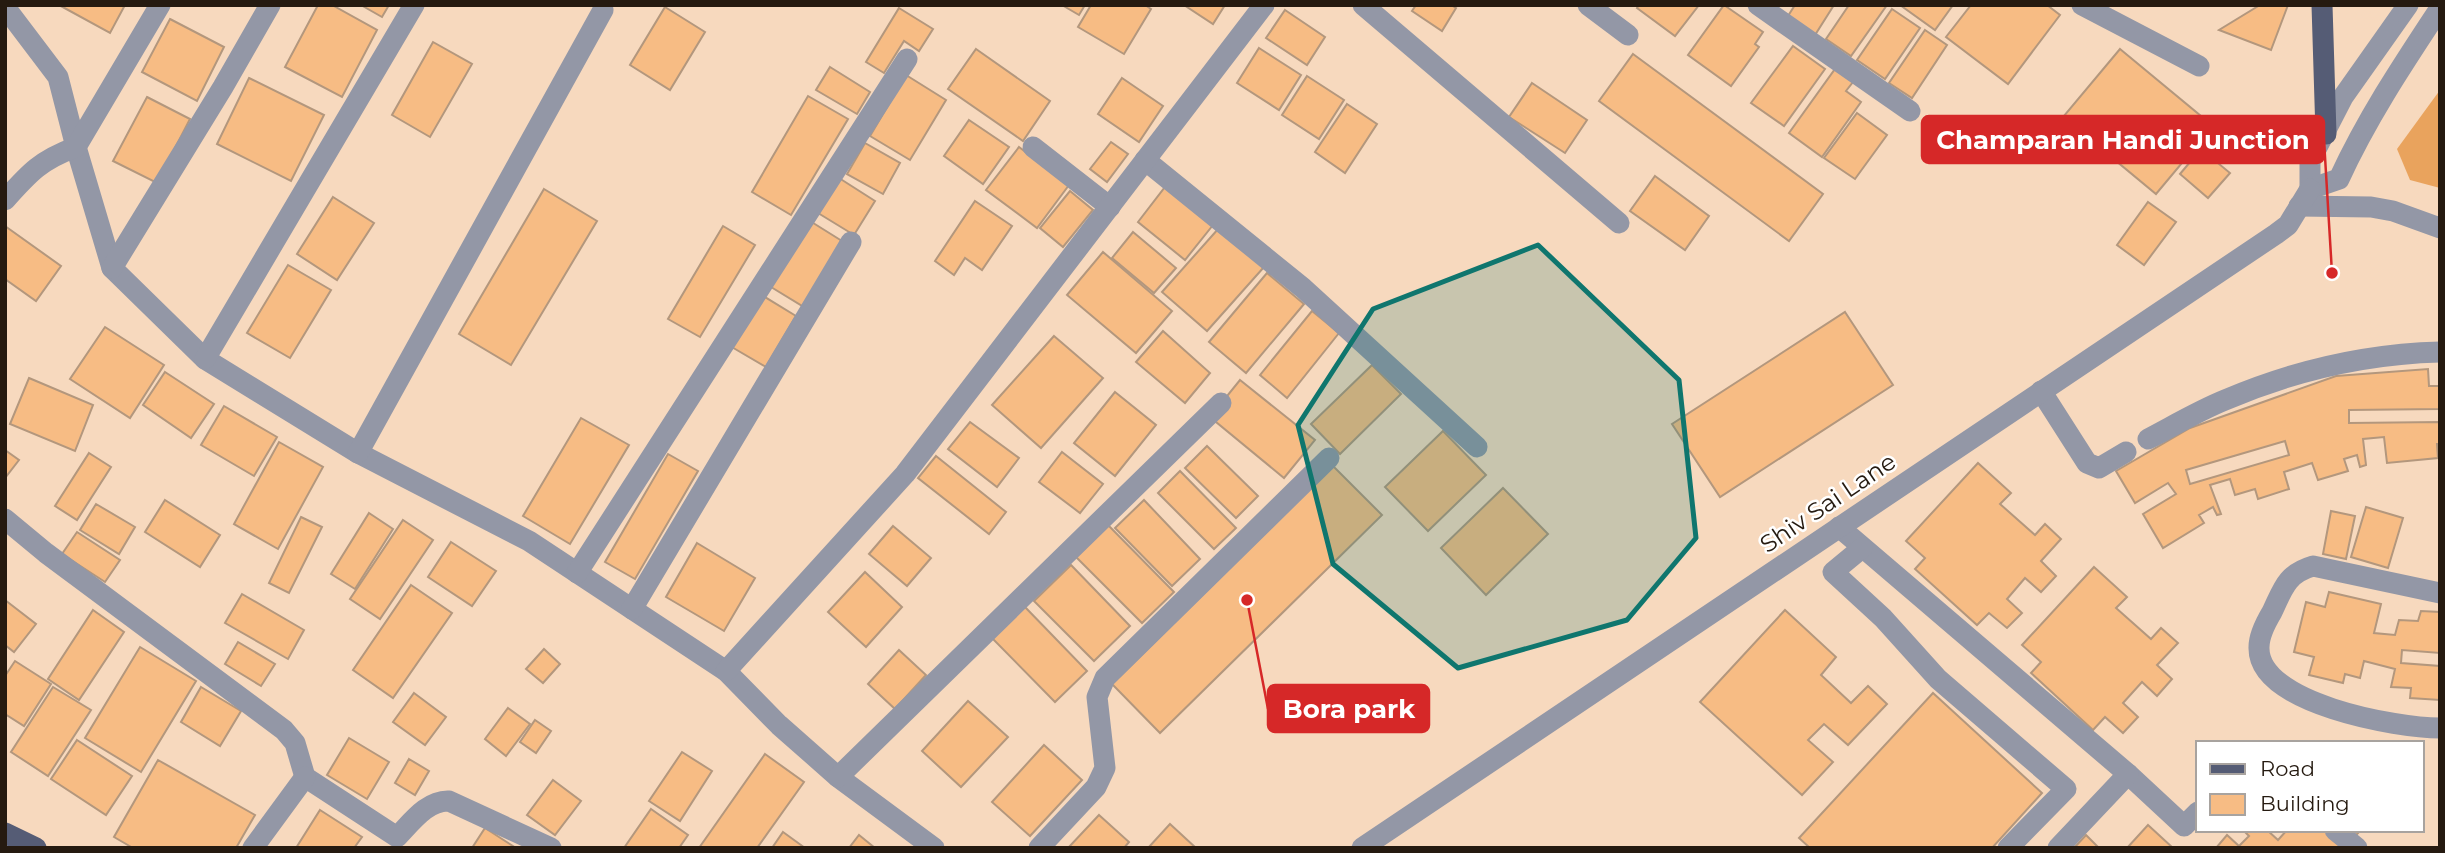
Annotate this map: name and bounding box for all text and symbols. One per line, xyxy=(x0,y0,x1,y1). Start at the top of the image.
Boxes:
callout: Champaran Handi Junction xyxy=(1922,116,2324,163)
text: Champaran Handi Junction xyxy=(1936,124,2310,156)
street label: Shiv Sai Lane xyxy=(1754,447,1901,559)
callout: Bora park xyxy=(1268,685,1429,732)
text: Bora park xyxy=(1283,693,1416,725)
legend xyxy=(2196,741,2424,832)
text: Road xyxy=(2260,756,2315,781)
text: Building xyxy=(2260,791,2350,816)

